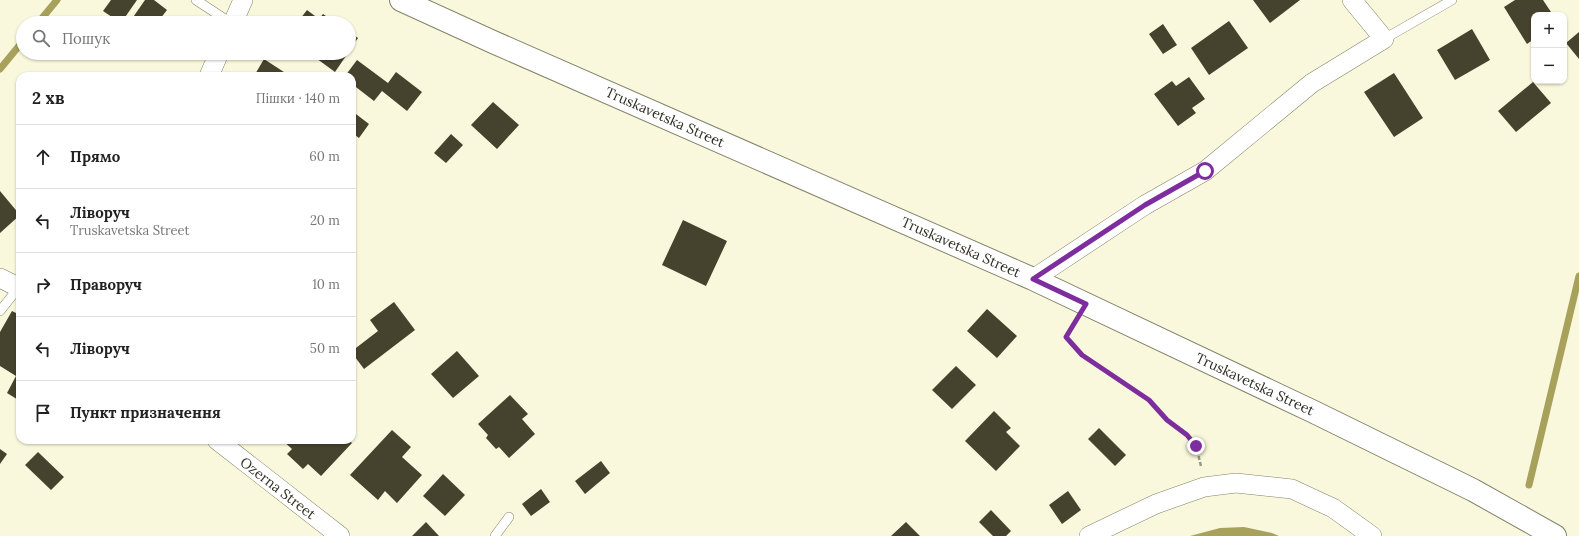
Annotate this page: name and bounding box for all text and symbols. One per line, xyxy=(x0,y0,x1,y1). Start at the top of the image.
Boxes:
map controls xyxy=(1531,12,1567,84)
button: + xyxy=(1531,12,1567,48)
search box xyxy=(16,16,356,60)
icon: search xyxy=(30,27,52,49)
text: Пошук xyxy=(62,29,110,48)
button: − xyxy=(1531,48,1567,84)
street label: Truskavetska Street xyxy=(603,83,728,152)
text: 2 хв xyxy=(32,87,65,109)
text: Пішки · 140 m xyxy=(256,90,340,107)
icon: ahead xyxy=(32,146,54,168)
text: Прямо xyxy=(70,147,120,166)
text: 60 m xyxy=(309,148,340,165)
route start xyxy=(1196,162,1214,180)
text: Ліворуч xyxy=(70,203,130,222)
icon: left xyxy=(32,210,54,232)
text: 20 m xyxy=(310,212,340,229)
street label: Truskavetska Street xyxy=(899,213,1024,282)
text: Truskavetska Street xyxy=(70,222,190,239)
icon: right xyxy=(32,274,54,296)
text: Праворуч xyxy=(70,275,142,294)
text: 10 m xyxy=(312,276,340,293)
icon: left xyxy=(32,338,54,360)
text: Ліворуч xyxy=(70,339,130,358)
text: 50 m xyxy=(310,340,340,357)
street label: Truskavetska Street xyxy=(1193,349,1318,420)
icon: arrive xyxy=(32,402,54,424)
text: Пункт призначення xyxy=(70,403,221,422)
route end xyxy=(1187,437,1205,455)
street label: Ozerna Street xyxy=(237,453,320,523)

